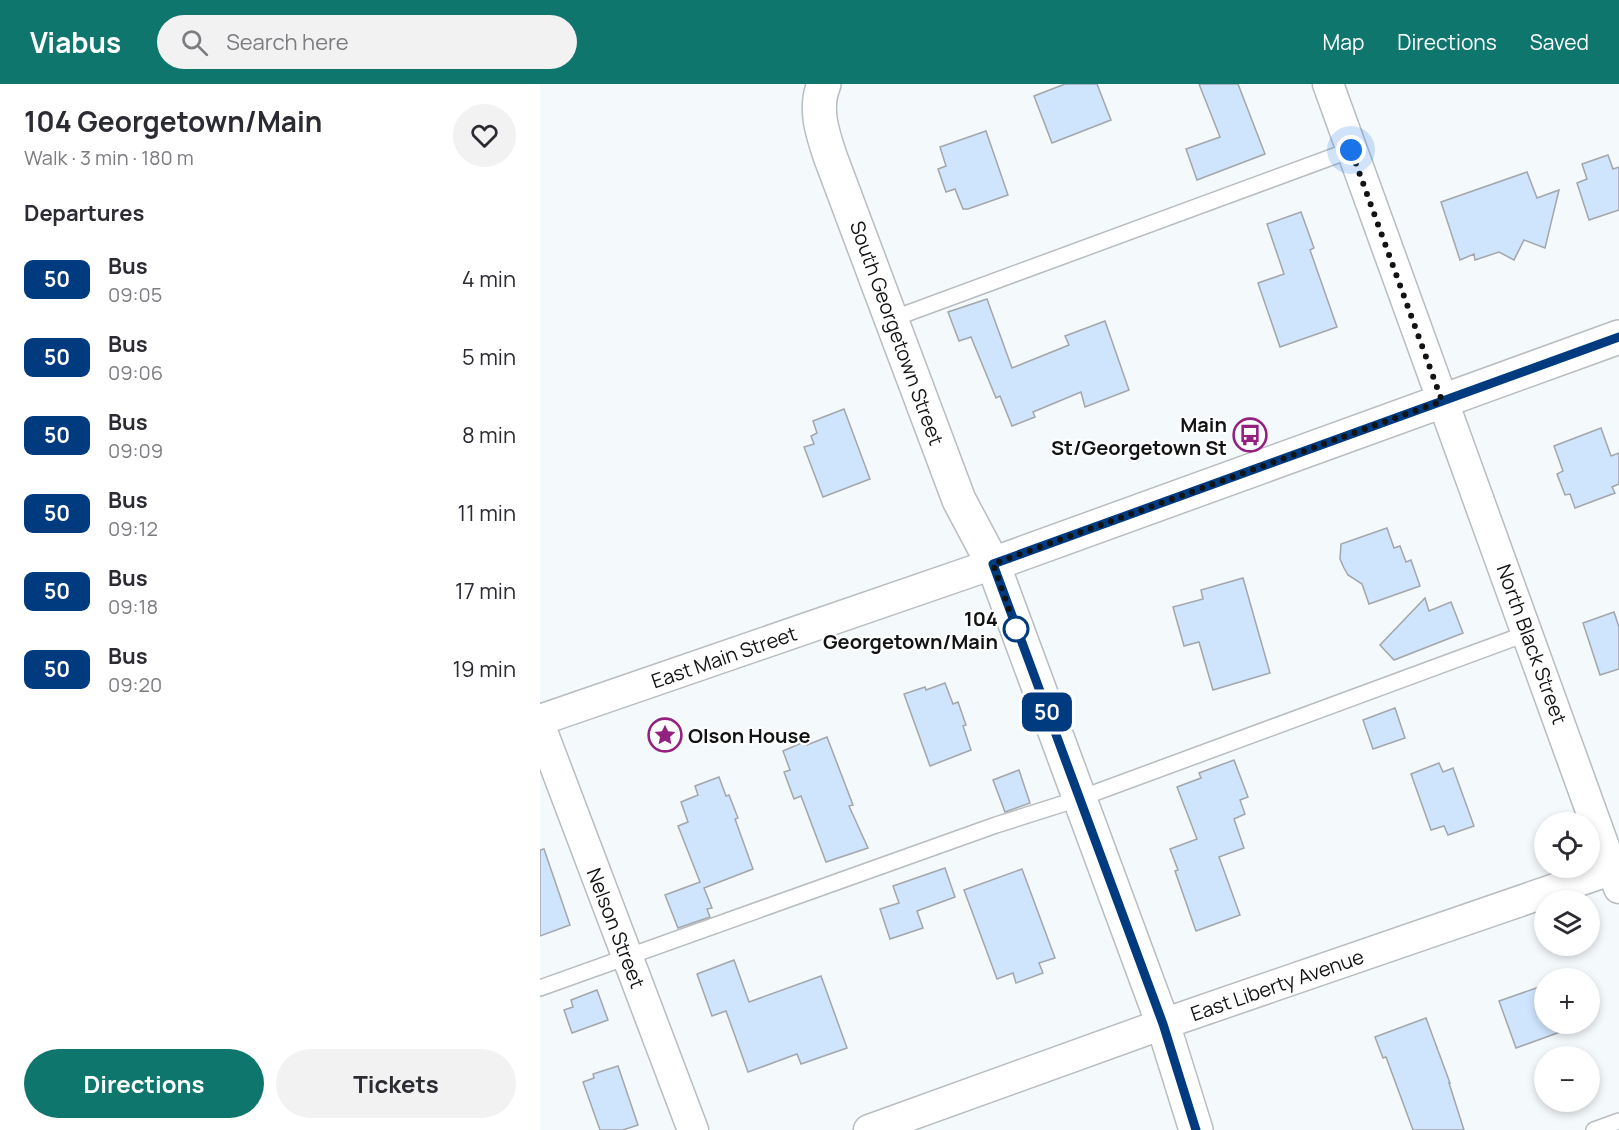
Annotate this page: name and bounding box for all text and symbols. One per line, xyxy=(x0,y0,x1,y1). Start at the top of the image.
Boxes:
search box xyxy=(157,15,577,69)
text: Viabus xyxy=(30,23,121,61)
icon: search xyxy=(178,26,211,59)
text: Search here xyxy=(226,27,349,57)
text: Map xyxy=(1323,28,1364,56)
text: Directions xyxy=(1397,28,1497,56)
text: Saved xyxy=(1530,28,1589,56)
text: 104 Georgetown/Main xyxy=(24,102,322,140)
button: heart xyxy=(453,104,516,167)
your location xyxy=(1336,135,1366,165)
text: Walk · 3 min · 180 m xyxy=(24,144,194,171)
text: Departures xyxy=(24,198,144,228)
street label: South Georgetown Street xyxy=(844,217,950,449)
text: Bus xyxy=(108,251,148,281)
text: 4 min xyxy=(462,264,516,294)
text: 50 xyxy=(44,265,70,293)
text: 09:05 xyxy=(108,281,162,308)
text: Bus xyxy=(108,329,148,359)
text: 5 min xyxy=(462,342,516,372)
text: 50 xyxy=(44,343,70,371)
text: 09:06 xyxy=(108,359,163,386)
text: Bus xyxy=(108,407,148,437)
place label: Main St/Georgetown St xyxy=(1051,411,1227,461)
bus stop icon: Main St/Georgetown St xyxy=(1232,417,1268,453)
text: 8 min xyxy=(462,420,516,450)
text: 50 xyxy=(44,421,70,449)
text: 09:09 xyxy=(108,437,163,464)
text: Bus xyxy=(108,485,148,515)
text: 11 min xyxy=(458,498,516,528)
text: 50 xyxy=(44,499,70,527)
text: 09:12 xyxy=(108,515,158,542)
street label: North Black Street xyxy=(1491,560,1573,728)
text: Bus xyxy=(108,563,148,593)
text: 17 min xyxy=(455,576,516,606)
text: 50 xyxy=(44,577,70,605)
text: 09:18 xyxy=(108,593,158,620)
place label: 104 Georgetown/Main xyxy=(823,605,998,655)
marker: 104 Georgetown/Main xyxy=(1003,616,1029,642)
street label: East Main Street xyxy=(648,619,800,695)
text: Bus xyxy=(108,641,148,671)
text: 19 min xyxy=(453,654,516,684)
text: 50 xyxy=(44,655,70,683)
text: 09:20 xyxy=(108,671,162,698)
line badge: 50 xyxy=(1020,692,1074,732)
text: 50 xyxy=(1034,698,1060,726)
place icon: Olson House xyxy=(647,717,683,753)
place label: Olson House xyxy=(688,722,810,749)
map controls xyxy=(1534,812,1600,1112)
button: locate xyxy=(1534,812,1600,878)
street label: Nelson Street xyxy=(581,864,651,992)
button: layers xyxy=(1534,890,1600,956)
street label: East Liberty Avenue xyxy=(1187,943,1367,1027)
button: + xyxy=(1534,968,1600,1034)
button: − xyxy=(1534,1046,1600,1112)
button: Directions xyxy=(24,1049,264,1118)
button: Tickets xyxy=(276,1049,516,1118)

